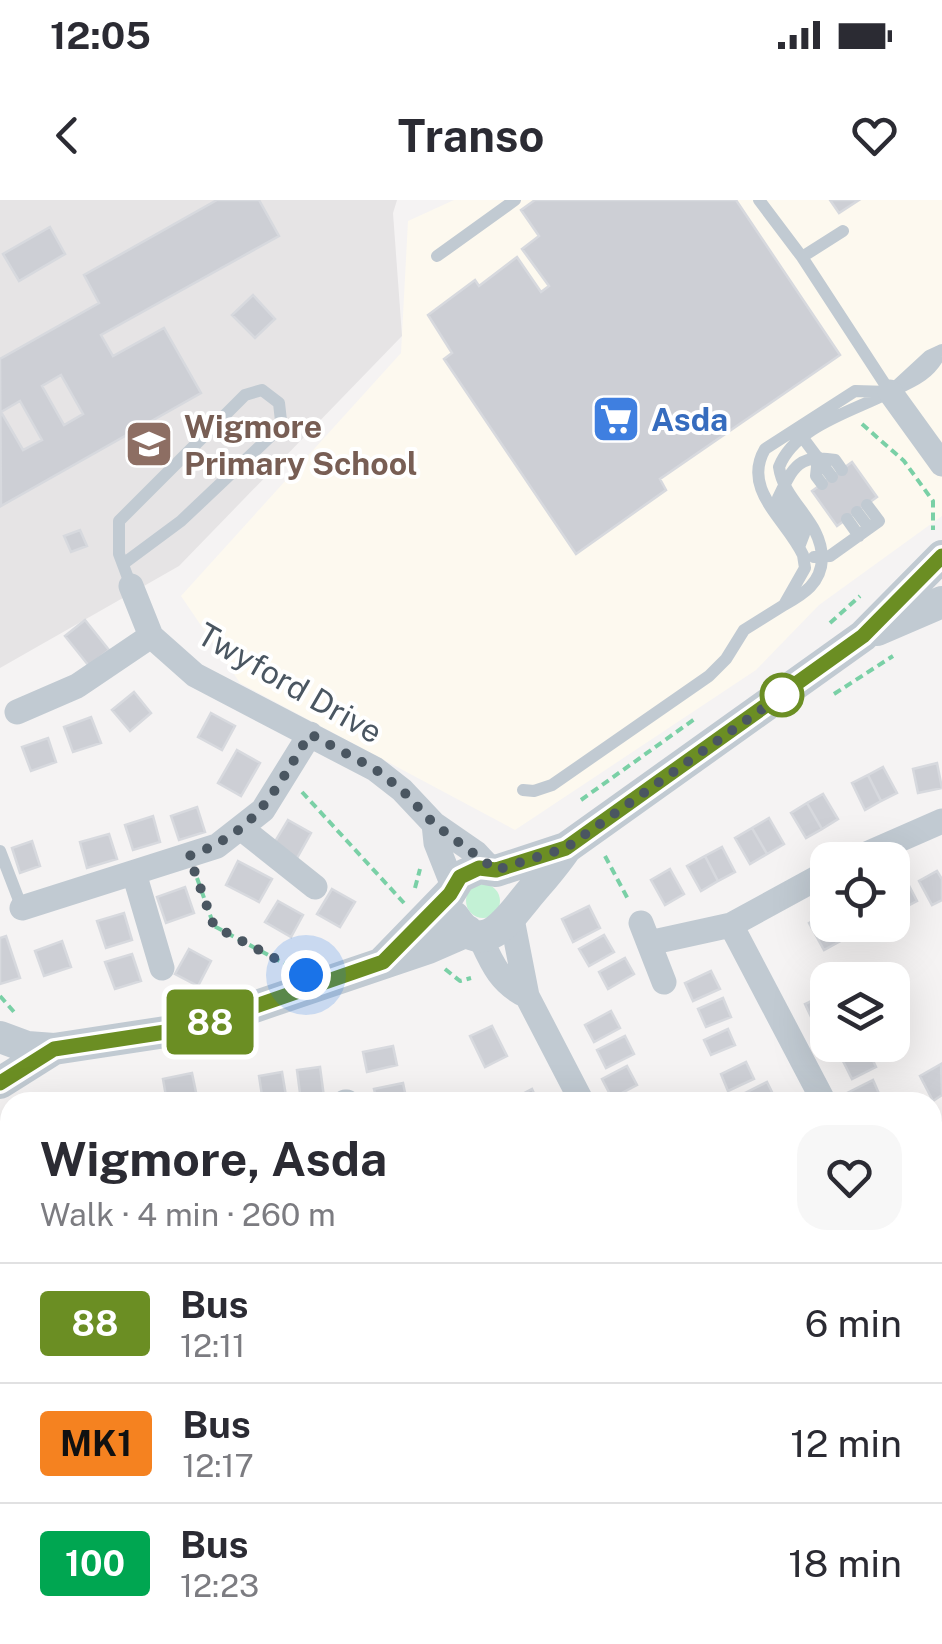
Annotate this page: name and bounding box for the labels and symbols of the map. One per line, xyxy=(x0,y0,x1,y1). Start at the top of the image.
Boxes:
supermarket icon: Asda xyxy=(590,393,642,445)
place label: Asda xyxy=(651,401,728,438)
place label: Wigmore Primary School xyxy=(184,408,418,482)
school or university icon: Wigmore Primary School xyxy=(123,418,175,470)
street label: Twyford Drive xyxy=(191,615,389,751)
unlabelled marker xyxy=(761,674,803,716)
your location xyxy=(281,950,331,1000)
line badge: 88 xyxy=(165,990,255,1054)

